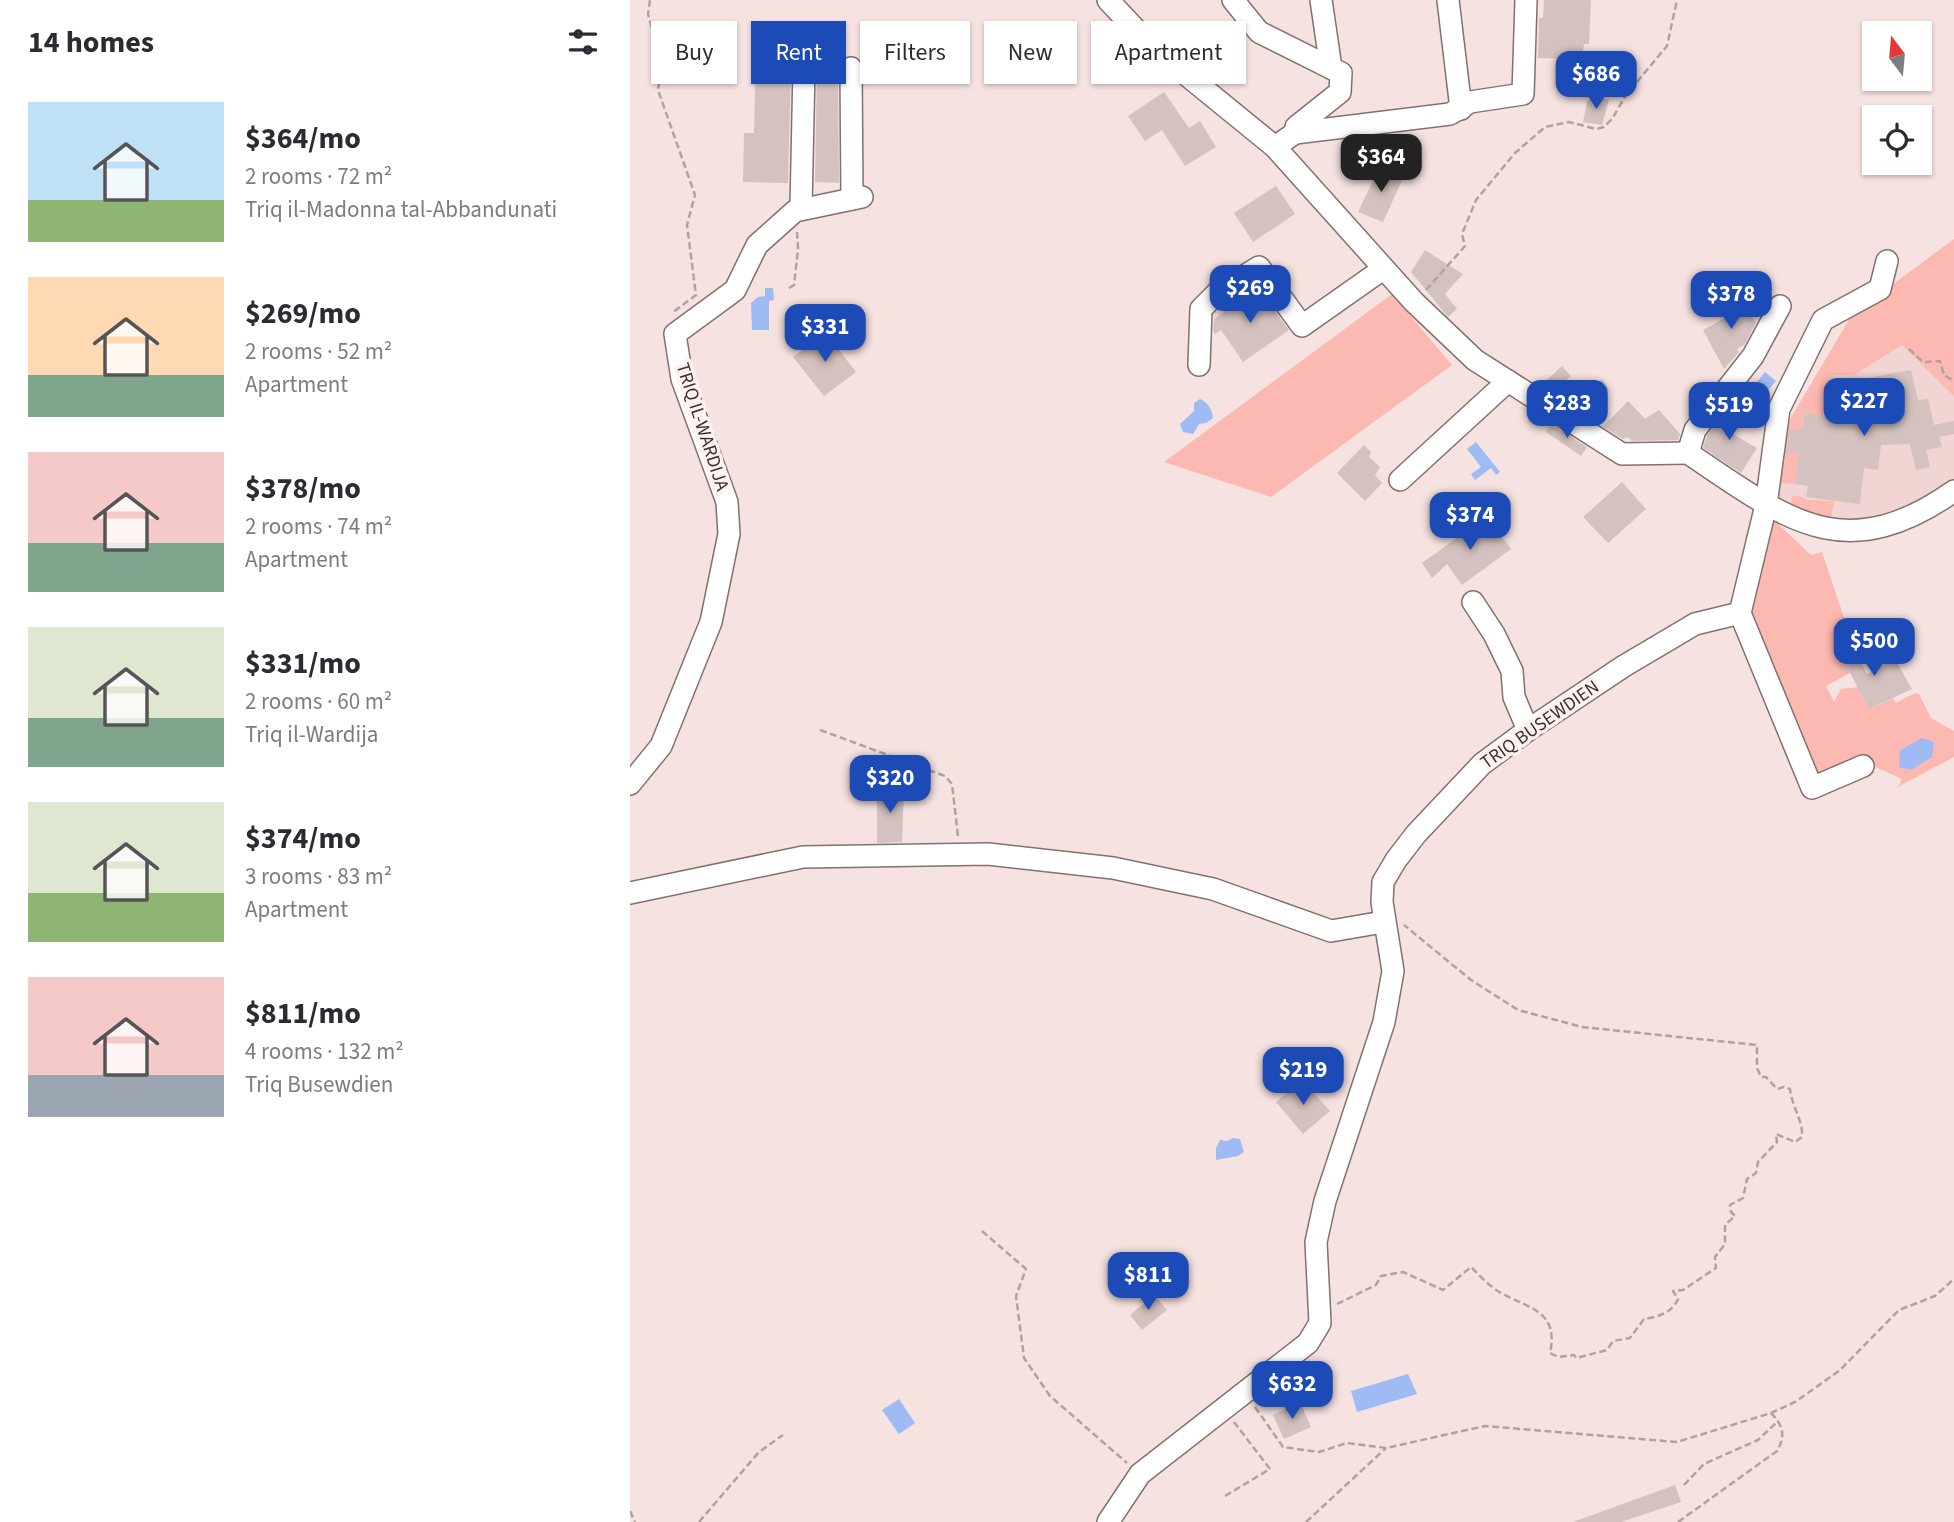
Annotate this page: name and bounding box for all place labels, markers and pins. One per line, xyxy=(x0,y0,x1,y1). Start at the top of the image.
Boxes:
pin: $686 xyxy=(1555,52,1637,111)
pin: $364 xyxy=(1340,134,1422,194)
pin: $269 xyxy=(1209,266,1291,325)
pin: $378 xyxy=(1690,272,1772,331)
pin: $331 xyxy=(784,304,866,364)
pin: $227 xyxy=(1823,378,1905,438)
pin: $283 xyxy=(1526,380,1608,440)
pin: $519 xyxy=(1688,382,1770,442)
pin: $374 xyxy=(1429,492,1511,552)
pin: $500 xyxy=(1833,618,1915,678)
pin: $320 xyxy=(849,756,931,815)
pin: $219 xyxy=(1262,1048,1344,1107)
pin: $811 xyxy=(1107,1252,1189,1312)
pin: $632 xyxy=(1251,1362,1333,1421)

